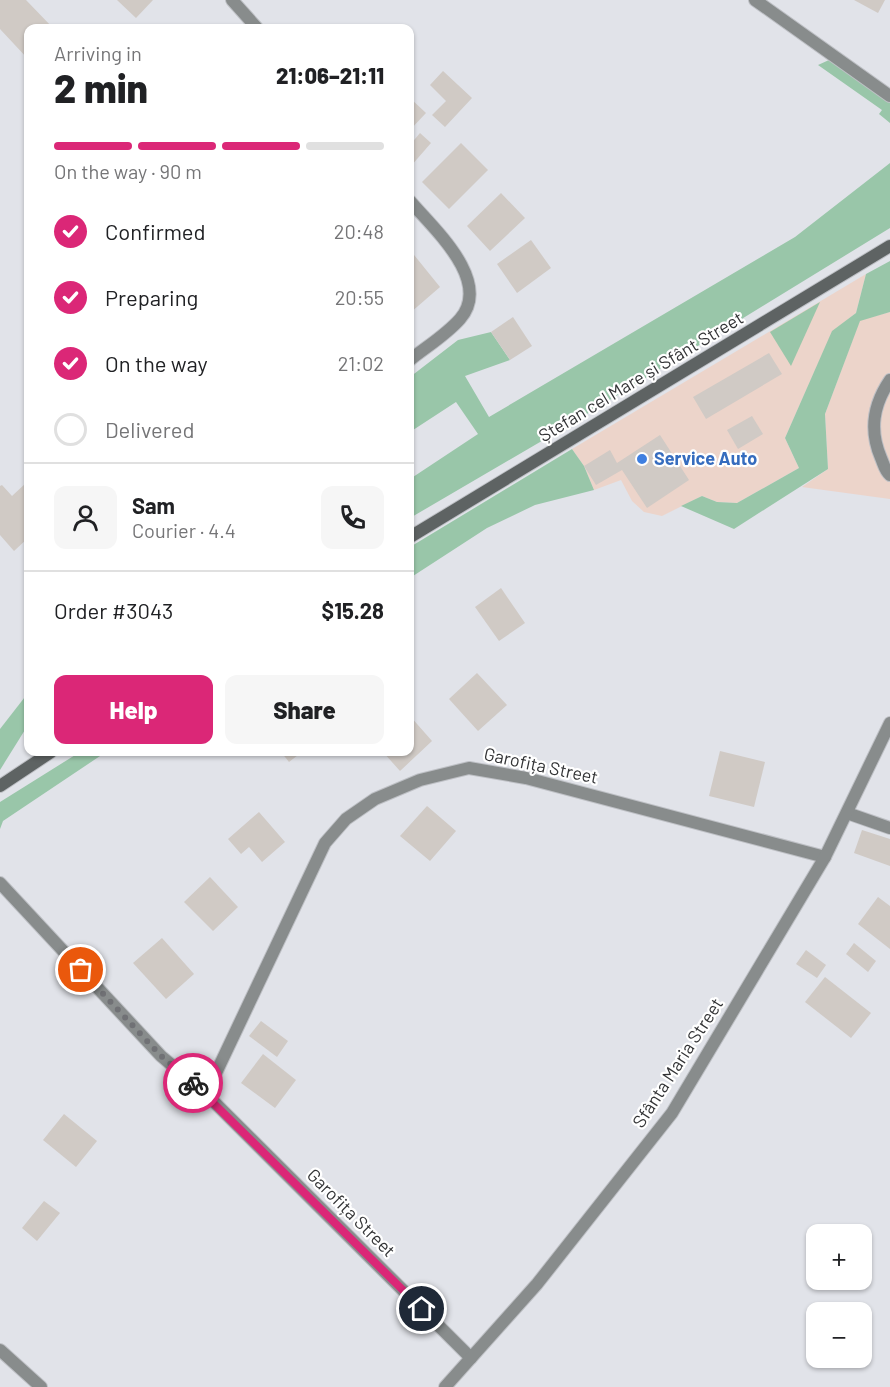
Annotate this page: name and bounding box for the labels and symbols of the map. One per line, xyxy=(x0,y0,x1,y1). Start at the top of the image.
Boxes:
street label: Ștefan cel Mare și Sfânt Street xyxy=(534,306,747,446)
place label: Service Auto xyxy=(654,447,757,469)
marker: Service Auto xyxy=(635,452,649,466)
street label: Garofița Street xyxy=(482,742,600,788)
pin xyxy=(55,944,106,995)
street label: Sfânta Maria Street xyxy=(627,994,727,1131)
courier xyxy=(163,1053,223,1113)
street label: Garofița Street xyxy=(303,1164,400,1261)
pin xyxy=(396,1283,447,1334)

